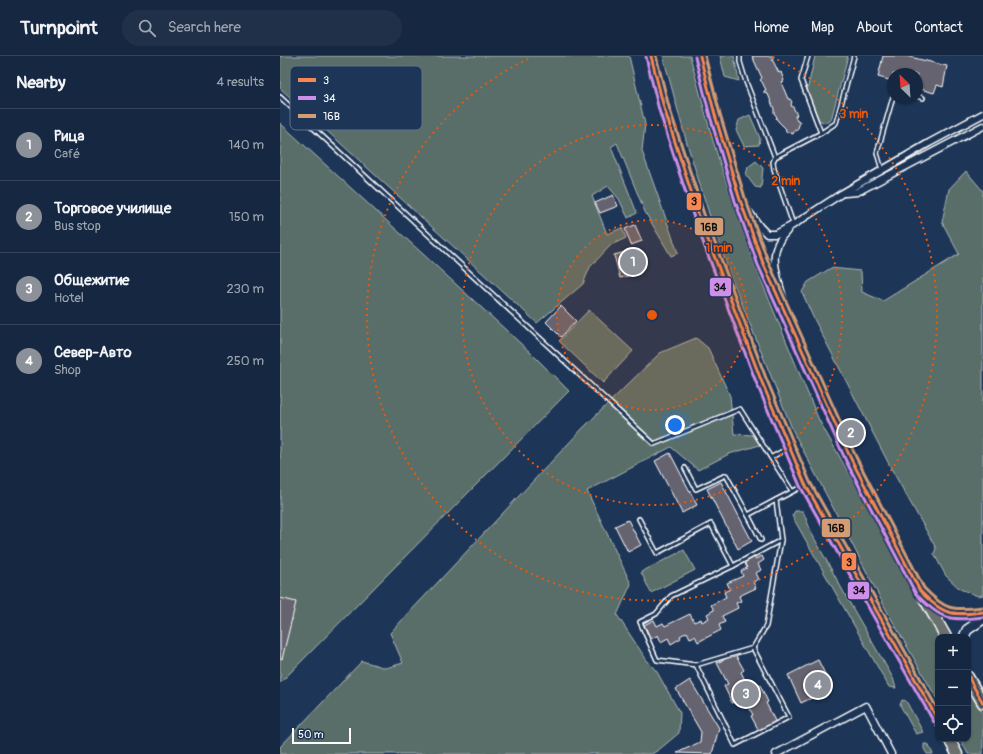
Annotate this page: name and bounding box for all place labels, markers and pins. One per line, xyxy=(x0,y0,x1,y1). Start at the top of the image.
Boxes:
pin: 1 xyxy=(620,247,646,277)
centre of rings xyxy=(645,308,659,322)
pin: 2 xyxy=(838,418,864,448)
pin: 4 xyxy=(805,670,831,700)
pin: 3 xyxy=(733,679,759,709)

